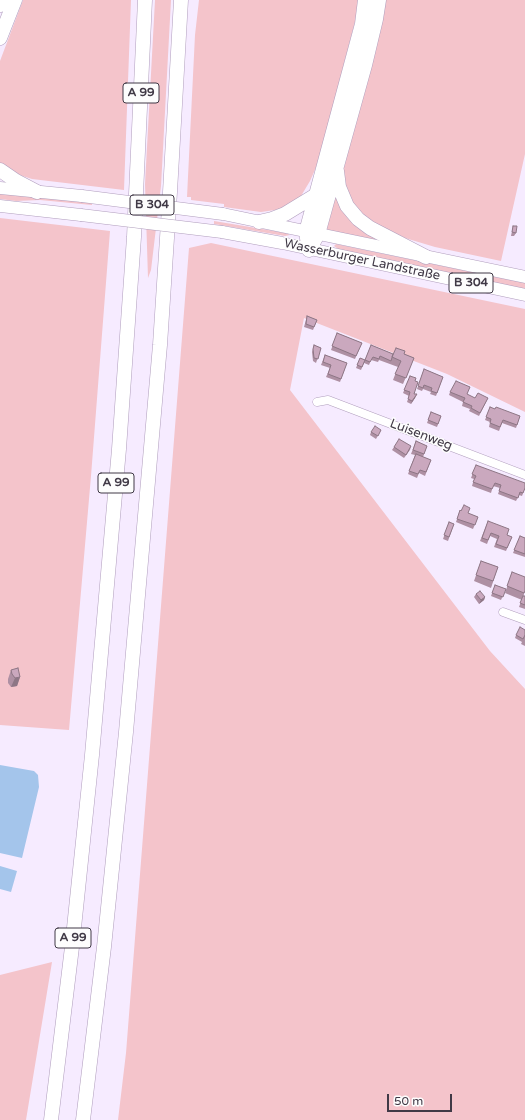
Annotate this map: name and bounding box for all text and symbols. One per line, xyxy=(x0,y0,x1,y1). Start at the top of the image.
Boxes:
road number: A 99 xyxy=(123,83,159,103)
road number: B 304 xyxy=(130,195,174,215)
street label: Wasserburger Landstraße xyxy=(283,236,441,284)
road number: B 304 xyxy=(449,273,493,293)
street label: Luisenweg xyxy=(387,416,455,454)
road number: A 99 xyxy=(98,473,134,493)
road number: A 99 xyxy=(55,928,91,948)
scale bar xyxy=(389,1086,454,1112)
text: 50 m xyxy=(394,1094,423,1108)

